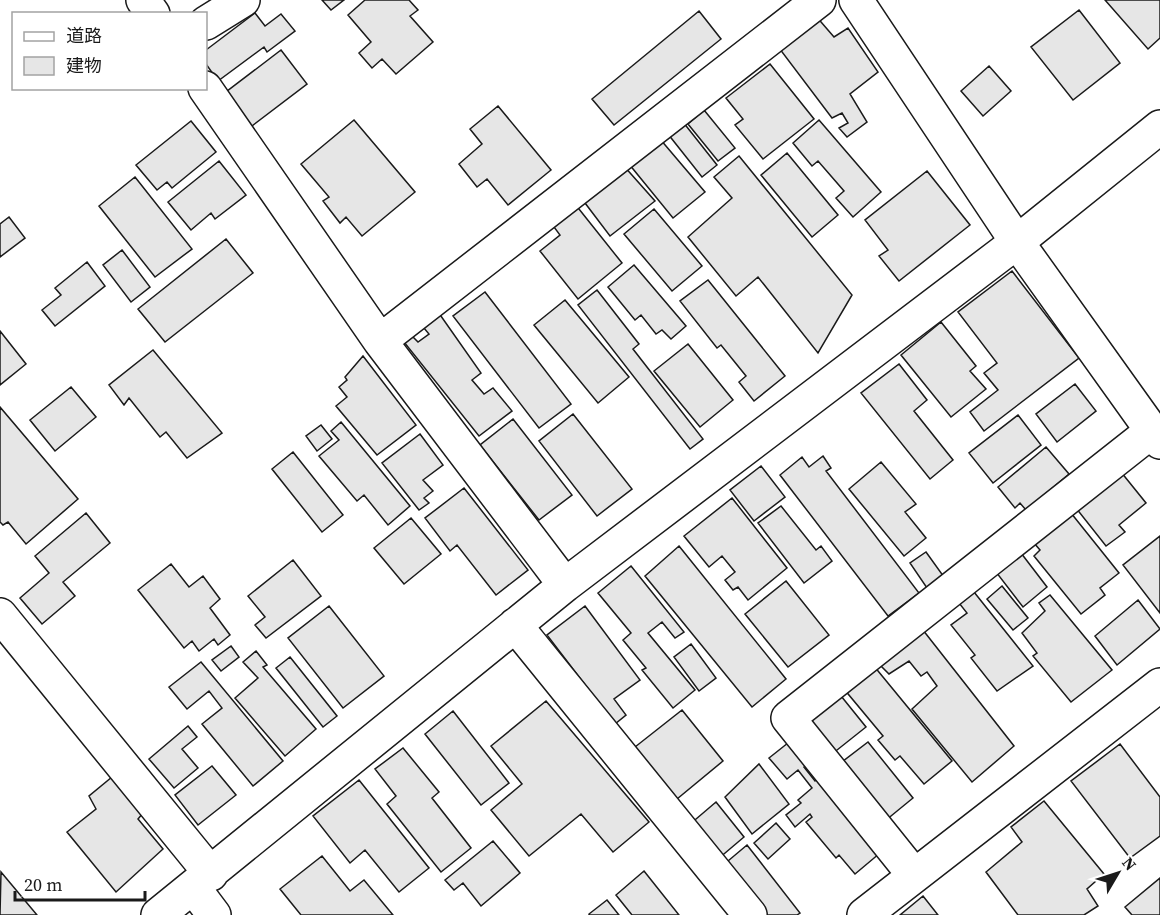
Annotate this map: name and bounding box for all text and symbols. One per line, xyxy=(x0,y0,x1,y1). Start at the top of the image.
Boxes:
legend xyxy=(12,12,207,90)
text: 道路 xyxy=(66,23,102,48)
text: 建物 xyxy=(66,53,102,78)
north arrow xyxy=(1088,843,1148,903)
text: N xyxy=(1117,852,1142,875)
scale bar xyxy=(15,864,146,902)
text: 20 m xyxy=(24,872,62,897)

